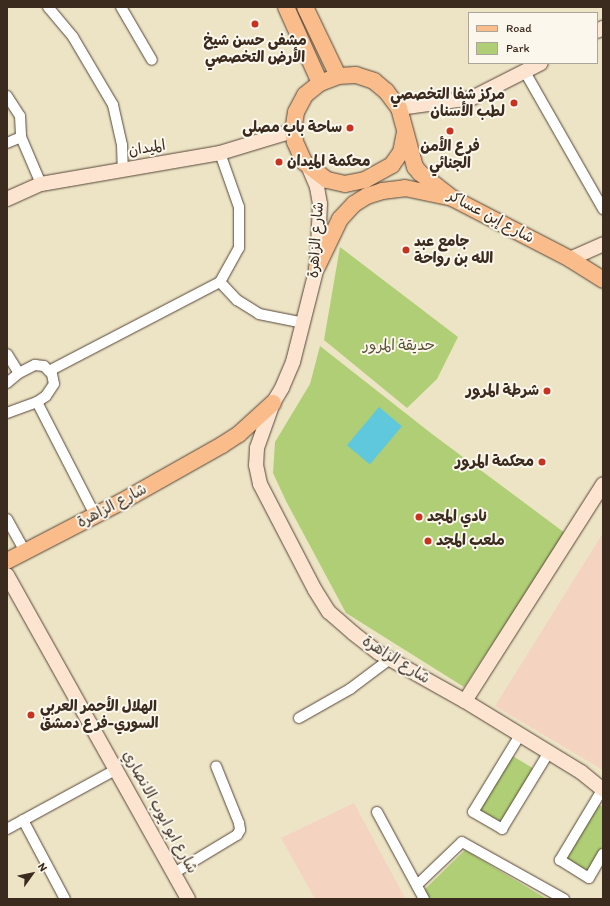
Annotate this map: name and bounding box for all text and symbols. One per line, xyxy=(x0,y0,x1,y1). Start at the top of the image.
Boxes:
legend xyxy=(468,12,598,64)
marker: مشفى حسن شيخ الأرض التخصصي xyxy=(249,18,261,30)
text: Road xyxy=(506,21,532,35)
place label: مشفى حسن شيخ الأرض التخصصي xyxy=(203,31,307,66)
text: Park xyxy=(506,41,530,55)
place label: مركز شفا التخصصي لطب الأسنان xyxy=(390,85,505,120)
marker: مركز شفا التخصصي لطب الأسنان xyxy=(508,97,520,109)
place label: ساحة باب مصلى xyxy=(242,119,342,137)
marker: ساحة باب مصلى xyxy=(345,123,355,133)
marker: فرع الأمن الجنائي xyxy=(445,126,455,136)
street label: الميدان xyxy=(127,136,167,160)
place label: فرع الأمن الجنائي xyxy=(420,137,480,172)
place label: محكمة الميدان xyxy=(287,153,371,171)
marker: محكمة الميدان xyxy=(274,157,284,167)
street label: شارع إبن عساكر xyxy=(445,187,537,247)
street label: شارع الزاهرة xyxy=(304,201,328,279)
place label: جامع عبد الله بن رواحة xyxy=(414,232,493,267)
marker: جامع عبد الله بن رواحة xyxy=(401,245,411,255)
park label: حديقة المرور xyxy=(363,337,435,355)
place label: شرطة المرور xyxy=(466,382,539,400)
marker: شرطة المرور xyxy=(542,386,552,396)
place label: محكمة المرور xyxy=(455,453,534,471)
marker: محكمة المرور xyxy=(537,457,547,467)
street label: شارع الزاهرة xyxy=(74,480,150,532)
place label: نادي المجد xyxy=(427,508,487,526)
marker: نادي المجد xyxy=(414,512,424,522)
place label: ملعب المجد xyxy=(436,532,505,550)
marker: ملعب المجد xyxy=(423,536,433,546)
street label: شارع الزاهرة xyxy=(359,632,433,688)
place label: الهلال الأحمر العربي السوري-فرع دمشق xyxy=(40,697,159,732)
marker: الهلال الأحمر العربي السوري-فرع دمشق xyxy=(25,709,37,721)
street label: شارع ابو ايوب الانصاري xyxy=(119,747,201,877)
north arrow xyxy=(12,854,52,894)
text: N xyxy=(35,861,50,874)

